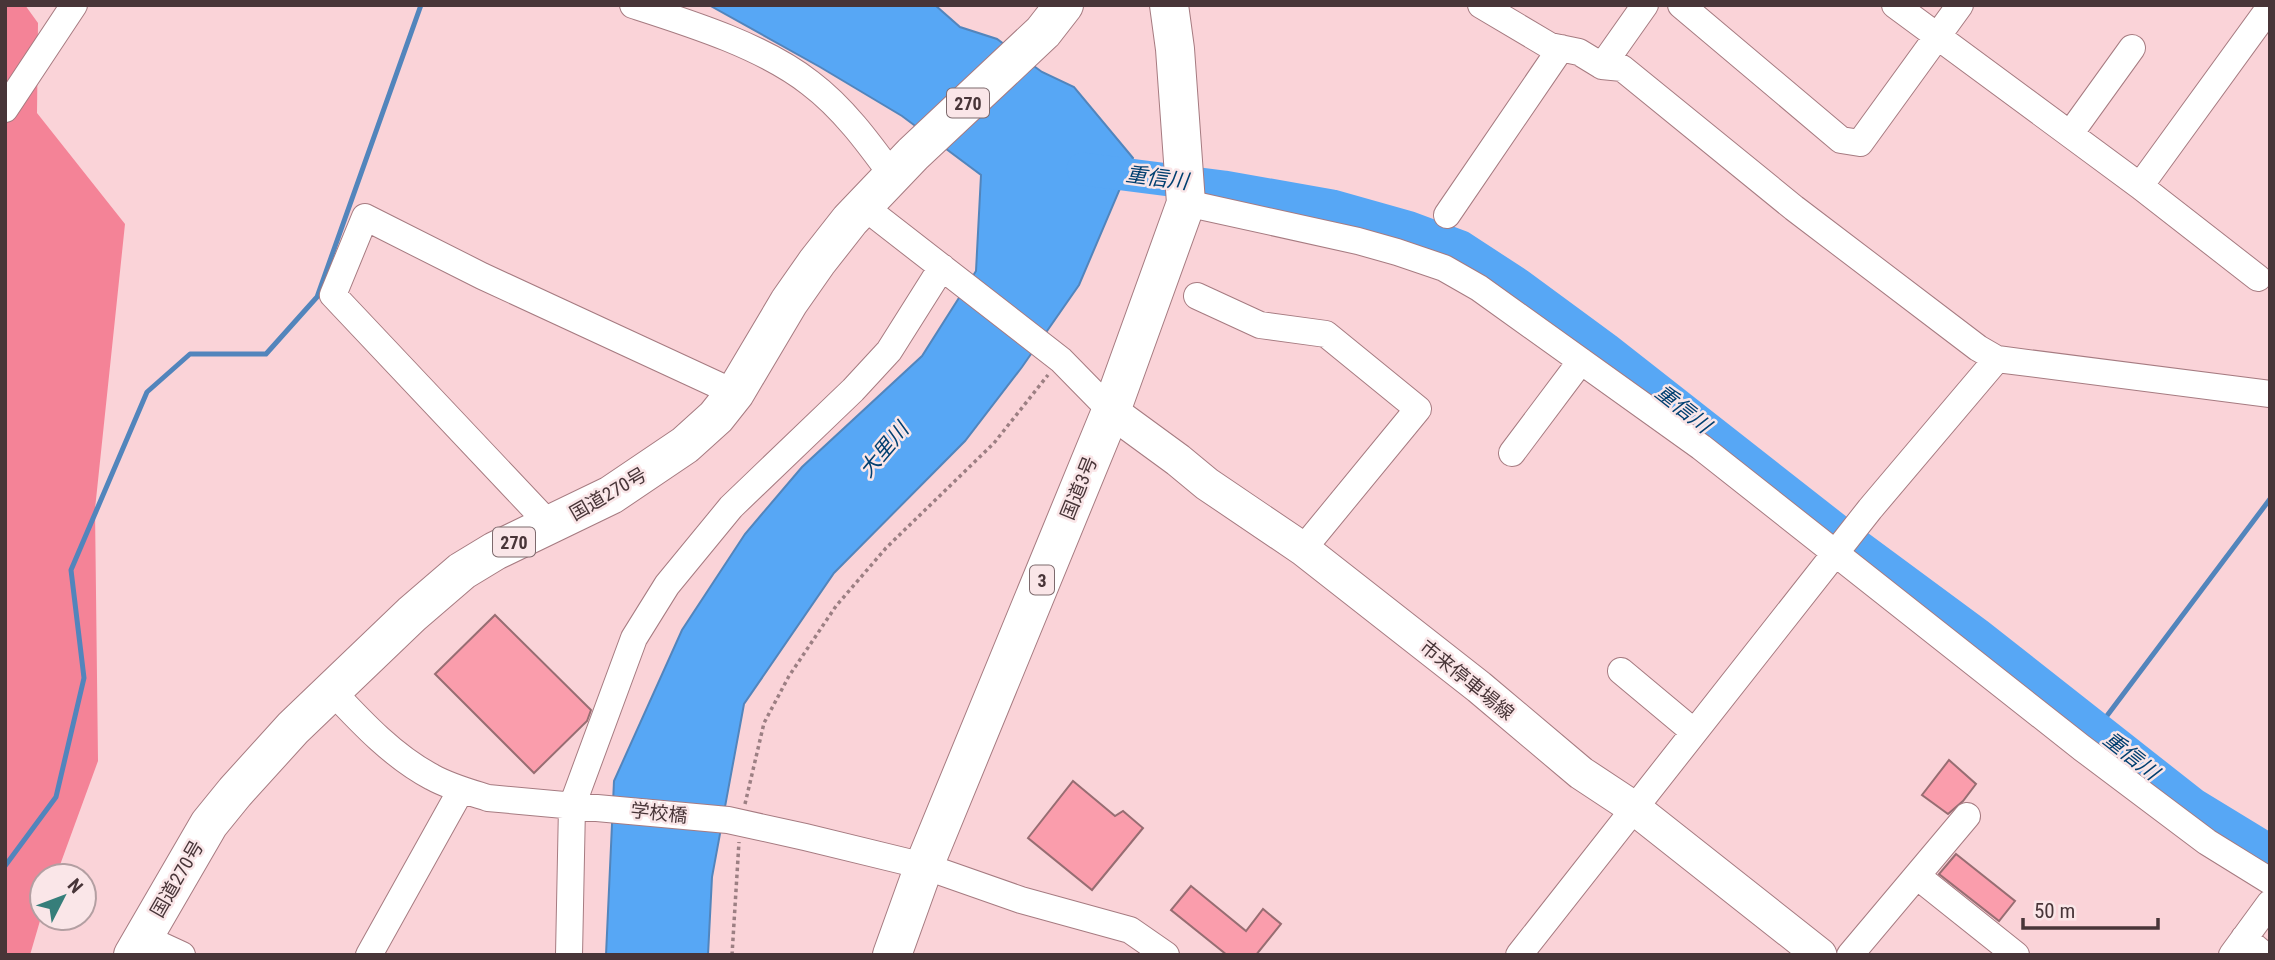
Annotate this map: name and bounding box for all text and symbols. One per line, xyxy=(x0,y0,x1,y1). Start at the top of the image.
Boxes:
road number: 270 xyxy=(947,88,989,118)
water label: 重信川 xyxy=(1124,162,1192,194)
water label: 重信川 xyxy=(1651,380,1717,439)
water label: 大里川 xyxy=(855,417,915,482)
street label: 国道3号 xyxy=(1056,453,1102,523)
street label: 国道270号 xyxy=(565,463,651,525)
road number: 270 xyxy=(493,528,535,556)
road number: 3 xyxy=(1030,566,1054,594)
street label: 市来停車場線 xyxy=(1415,635,1519,725)
water label: 重信川 xyxy=(2099,727,2165,786)
street label: 学校橋 xyxy=(629,799,689,827)
street label: 国道270号 xyxy=(146,836,208,922)
north arrow xyxy=(28,862,98,932)
text: N xyxy=(63,874,88,898)
scale bar xyxy=(2023,886,2158,930)
text: 50 m xyxy=(2034,899,2075,923)

